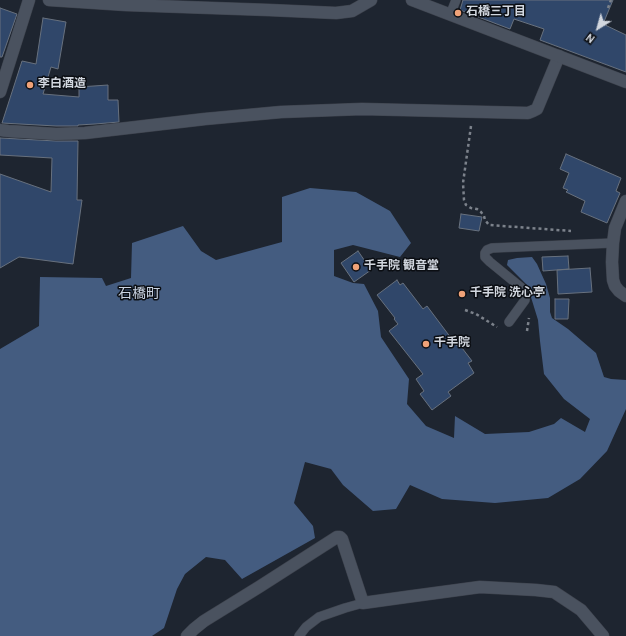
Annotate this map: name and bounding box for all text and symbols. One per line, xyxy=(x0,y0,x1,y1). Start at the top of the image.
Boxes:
place label: 石橋三丁目 xyxy=(466,6,526,20)
marker: 石橋三丁目 xyxy=(453,8,463,18)
north arrow xyxy=(578,8,618,48)
text: N xyxy=(583,30,598,46)
place label: 李白酒造 xyxy=(38,78,86,92)
marker: 李白酒造 xyxy=(25,80,35,90)
place label: 千手院 観音堂 xyxy=(364,260,439,274)
marker: 千手院 観音堂 xyxy=(351,262,361,272)
district label: 石橋町 xyxy=(118,287,160,303)
place label: 千手院 洗心亭 xyxy=(470,287,545,301)
marker: 千手院 洗心亭 xyxy=(457,289,467,299)
place label: 千手院 xyxy=(434,337,470,351)
marker: 千手院 xyxy=(421,339,431,349)

